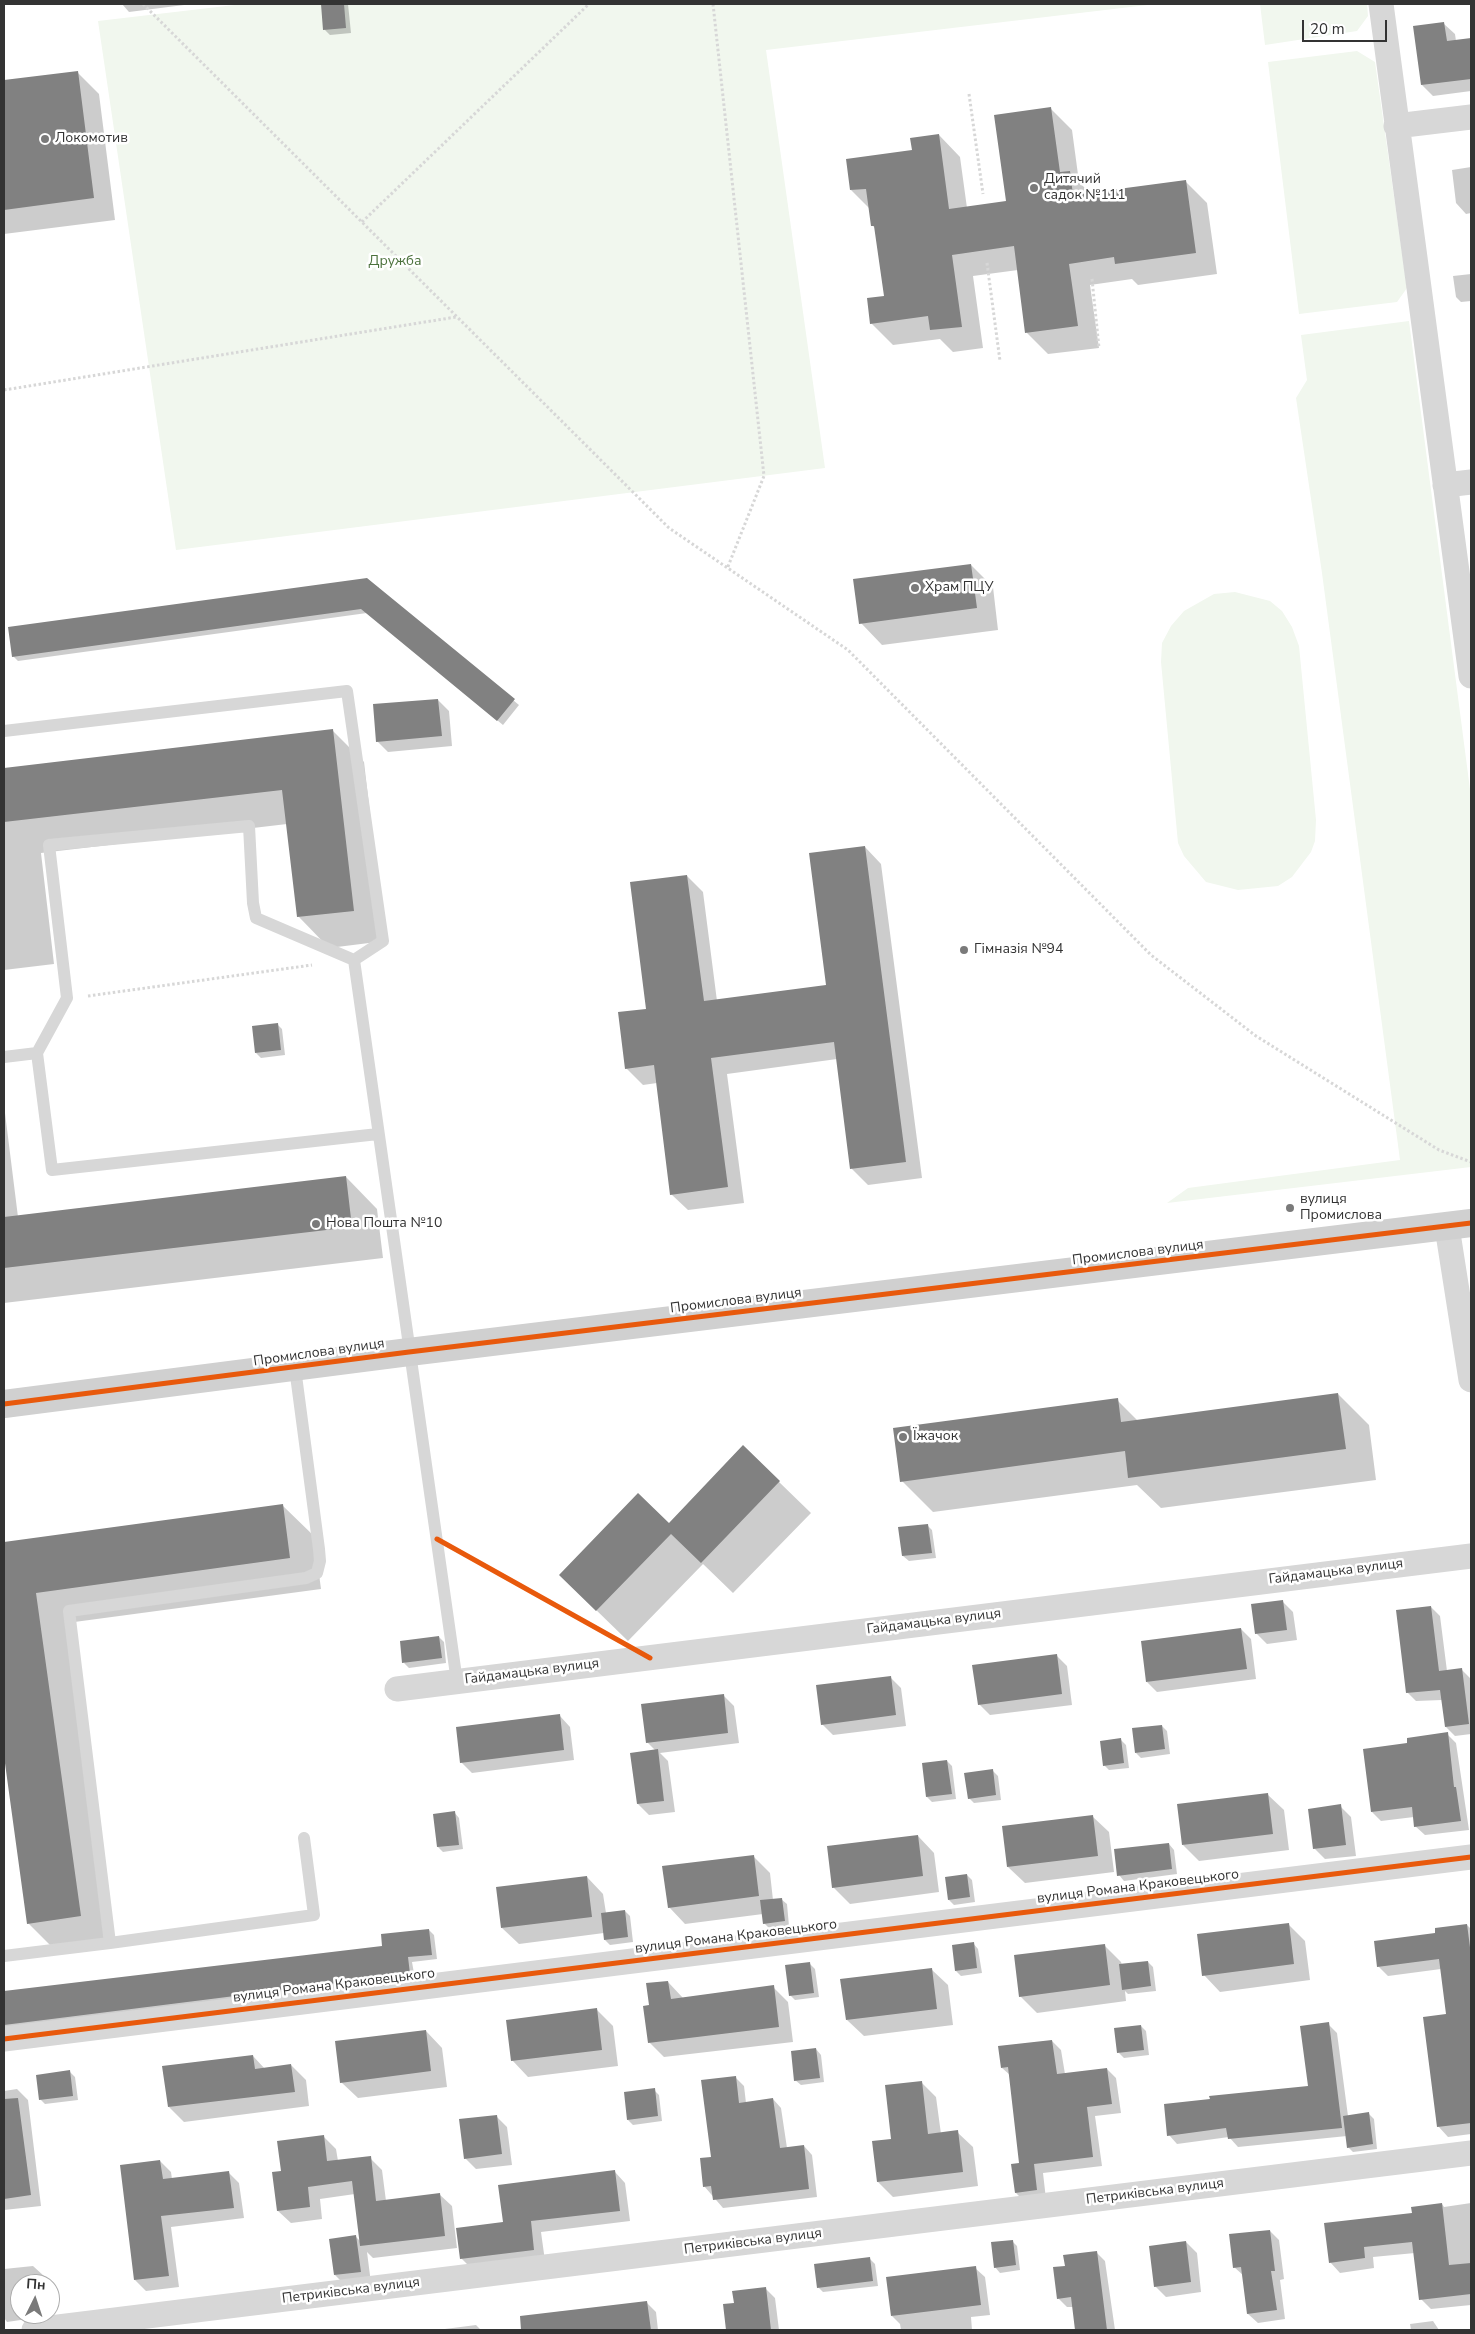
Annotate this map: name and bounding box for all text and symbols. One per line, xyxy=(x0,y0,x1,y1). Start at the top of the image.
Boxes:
scale bar xyxy=(1305,10,1390,42)
text: 20 m xyxy=(1310,19,1345,39)
place label: Локомотив xyxy=(55,131,128,147)
marker: Локомотив xyxy=(39,133,51,145)
place label: Дитячий садок №111 xyxy=(1044,172,1126,204)
marker: Дитячий садок №111 xyxy=(1028,182,1040,194)
park label: Дружба xyxy=(369,254,421,270)
place label: Храм ПЦУ xyxy=(925,580,993,596)
marker: Храм ПЦУ xyxy=(909,582,921,594)
place label: Гімназія №94 xyxy=(974,942,1063,958)
marker: Гімназія №94 xyxy=(958,944,970,956)
place label: вулиця Промислова xyxy=(1300,1192,1382,1224)
marker: вулиця Промислова xyxy=(1284,1202,1296,1214)
place label: Нова Пошта №10 xyxy=(326,1216,442,1232)
marker: Нова Пошта №10 xyxy=(310,1218,322,1230)
street label: Промислова вулиця xyxy=(1071,1237,1205,1269)
street label: Промислова вулиця xyxy=(669,1285,803,1317)
street label: Промислова вулиця xyxy=(252,1335,386,1371)
place label: Їжачок xyxy=(913,1429,958,1445)
marker: Їжачок xyxy=(897,1431,909,1443)
street label: Гайдамацька вулиця xyxy=(1268,1555,1404,1589)
street label: Гайдамацька вулиця xyxy=(866,1605,1002,1639)
street label: Гайдамацька вулиця xyxy=(464,1655,600,1689)
street label: вулиця Романа Краковецького xyxy=(1036,1866,1240,1908)
street label: вулиця Романа Краковецького xyxy=(634,1916,838,1958)
street label: вулиця Романа Краковецького xyxy=(232,1965,436,2007)
street label: Петриківська вулиця xyxy=(1085,2175,1225,2209)
street label: Петриківська вулиця xyxy=(683,2225,823,2259)
north arrow xyxy=(10,2274,60,2324)
text: Пн xyxy=(26,2274,46,2295)
street label: Петриківська вулиця xyxy=(281,2274,421,2308)

